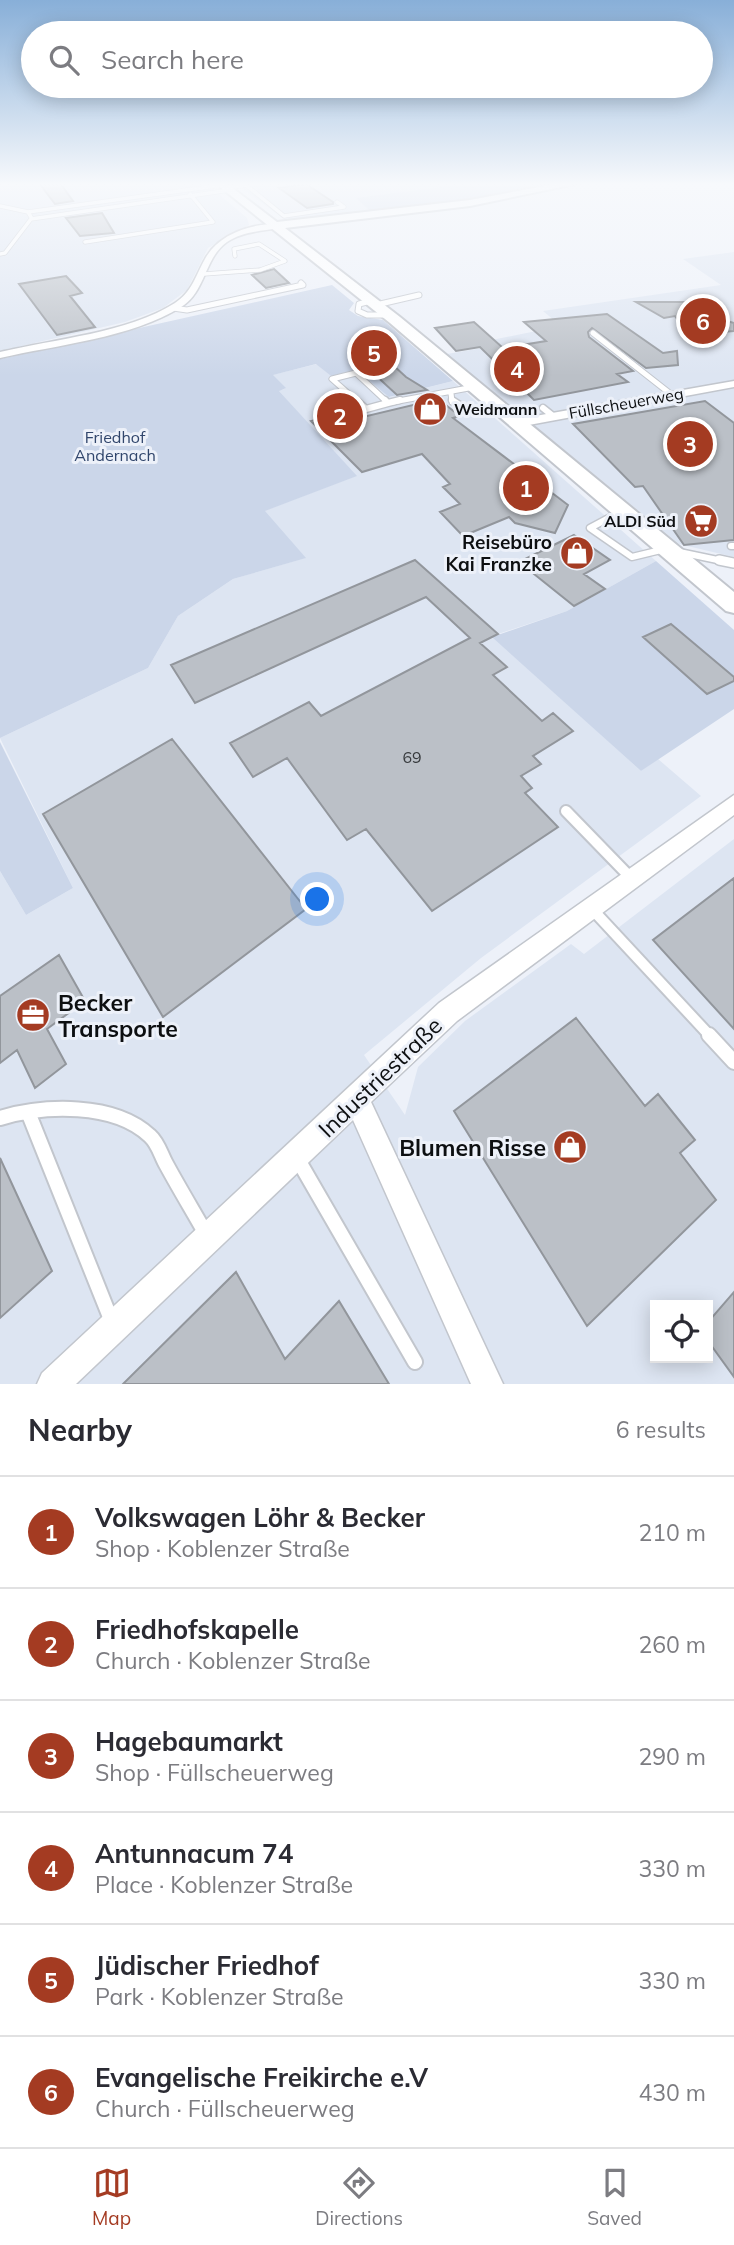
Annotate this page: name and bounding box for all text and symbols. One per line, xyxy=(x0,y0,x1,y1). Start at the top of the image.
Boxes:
search box xyxy=(21,21,713,98)
icon: search xyxy=(45,41,83,79)
text: Search here xyxy=(101,43,244,76)
pin: 6 xyxy=(680,295,726,347)
pin: 5 xyxy=(351,327,397,379)
pin: 4 xyxy=(494,343,540,395)
street label: Füllscheuerweg xyxy=(567,383,685,423)
pin: 2 xyxy=(317,390,363,442)
shop icon: Weidmann xyxy=(411,390,449,428)
place label: Weidmann xyxy=(454,399,537,419)
pin: 3 xyxy=(667,418,713,470)
park label: Friedhof Andernach xyxy=(74,427,156,465)
pin: 1 xyxy=(503,462,549,514)
supermarket icon: ALDI Süd xyxy=(682,502,720,540)
place label: ALDI Süd xyxy=(604,511,676,531)
place label: Reisebüro Kai Franzke xyxy=(445,530,552,576)
shop icon: Reisebüro Kai Franzke xyxy=(558,534,596,572)
house number: 69 xyxy=(402,747,422,767)
your location xyxy=(300,882,334,916)
place label: Becker Transporte xyxy=(58,988,178,1043)
office icon: Becker Transporte xyxy=(14,996,52,1034)
street label: Industriestraße xyxy=(312,1011,448,1143)
shop icon: Blumen Risse xyxy=(551,1128,589,1166)
place label: Blumen Risse xyxy=(399,1133,546,1162)
map controls xyxy=(650,1300,713,1363)
button: locate xyxy=(650,1300,713,1363)
text: Nearby xyxy=(28,1411,132,1449)
text: 6 results xyxy=(616,1415,706,1444)
text: Volkswagen Löhr & Becker xyxy=(95,1501,425,1534)
text: 1 xyxy=(44,1518,58,1547)
text: 210 m xyxy=(638,1518,706,1547)
text: Shop · Koblenzer Straße xyxy=(95,1534,350,1563)
text: Friedhofskapelle xyxy=(95,1613,299,1646)
text: 2 xyxy=(44,1630,58,1659)
text: 260 m xyxy=(638,1630,706,1659)
text: Church · Koblenzer Straße xyxy=(95,1646,371,1675)
text: Hagebaumarkt xyxy=(95,1725,283,1758)
text: 3 xyxy=(44,1742,58,1771)
text: 290 m xyxy=(638,1742,706,1771)
text: Shop · Füllscheuerweg xyxy=(95,1758,334,1787)
text: Antunnacum 74 xyxy=(95,1837,293,1870)
text: 4 xyxy=(44,1854,58,1883)
text: 330 m xyxy=(638,1854,706,1883)
text: Place · Koblenzer Straße xyxy=(95,1870,353,1899)
text: Jüdischer Friedhof xyxy=(95,1949,319,1982)
text: 5 xyxy=(44,1966,58,1995)
text: 330 m xyxy=(638,1966,706,1995)
text: Park · Koblenzer Straße xyxy=(95,1982,344,2011)
text: Evangelische Freikirche e.V xyxy=(95,2061,428,2094)
text: 6 xyxy=(44,2078,58,2107)
text: 430 m xyxy=(638,2078,706,2107)
text: Church · Füllscheuerweg xyxy=(95,2094,355,2123)
tab: Map xyxy=(92,2164,131,2230)
tab: Directions xyxy=(315,2164,403,2230)
tab: Saved xyxy=(587,2164,642,2230)

